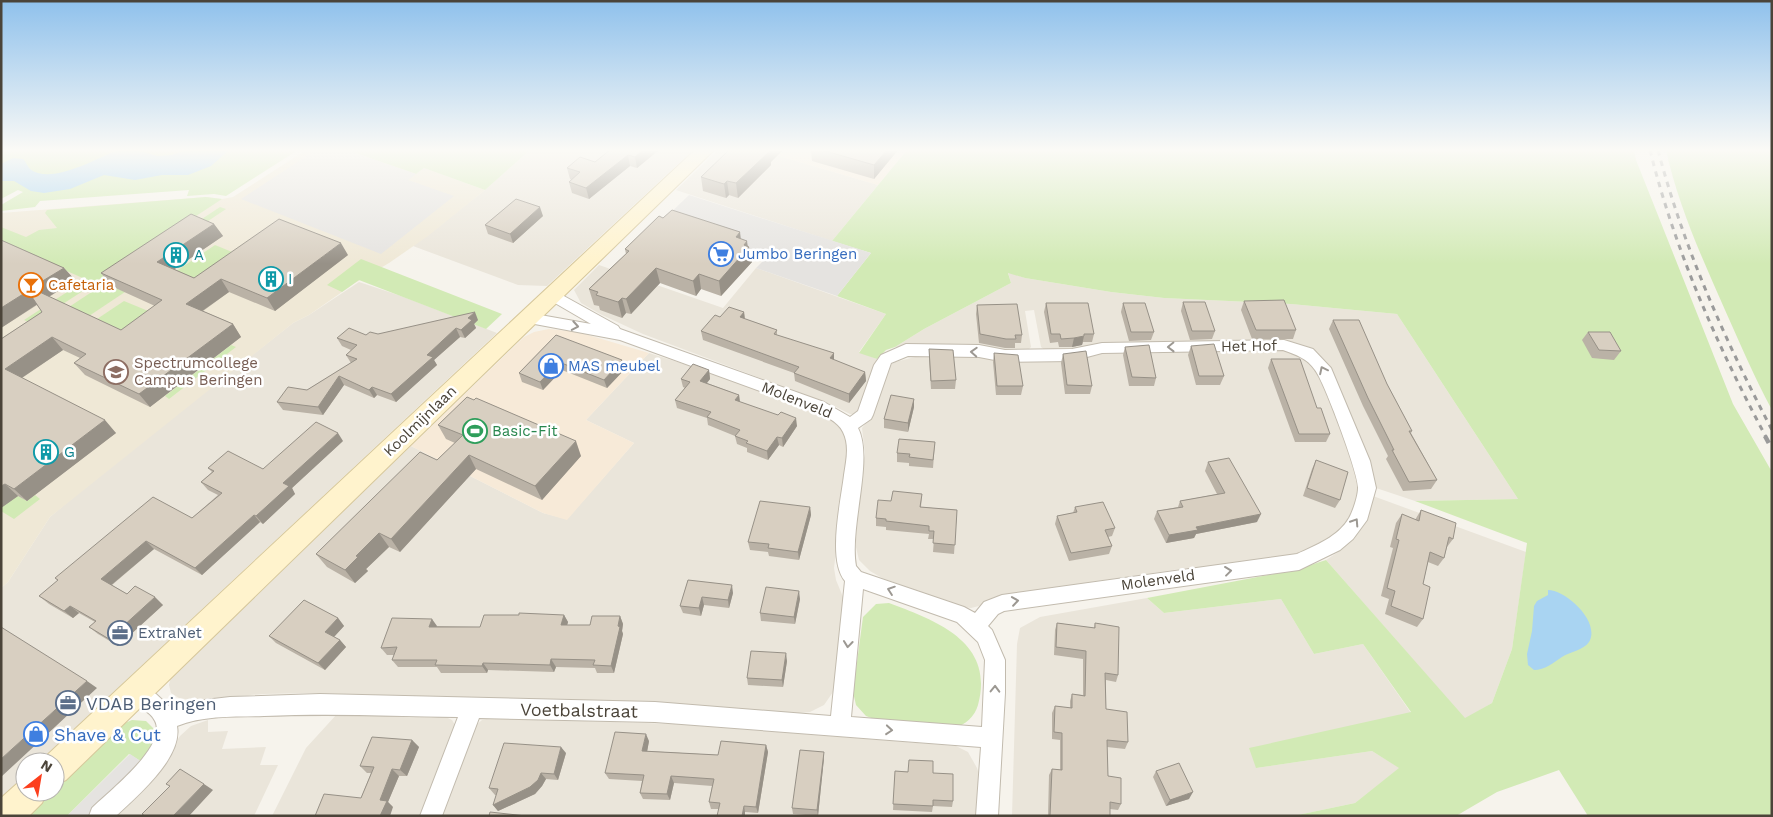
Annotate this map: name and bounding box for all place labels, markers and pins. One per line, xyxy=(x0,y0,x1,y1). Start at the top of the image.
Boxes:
supermarket icon: Jumbo Beringen xyxy=(708,241,734,267)
building icon: A xyxy=(163,242,189,268)
place label: Jumbo Beringen xyxy=(738,245,857,263)
place label: A xyxy=(194,246,204,264)
building icon: I xyxy=(258,266,284,292)
place label: I xyxy=(288,270,292,288)
bar icon: Cafetaria xyxy=(18,272,44,298)
place label: Cafetaria xyxy=(48,276,115,294)
shop icon: MAS meubel xyxy=(538,353,564,379)
place label: Spectrumcollege Campus Beringen xyxy=(134,354,263,389)
place label: MAS meubel xyxy=(568,357,661,375)
school or university icon: Spectrumcollege Campus Beringen xyxy=(103,359,129,385)
sports icon: Basic-Fit xyxy=(462,418,488,444)
place label: Basic-Fit xyxy=(492,422,558,440)
building icon: G xyxy=(33,439,59,465)
place label: G xyxy=(64,443,75,461)
office icon: ExtraNet xyxy=(107,620,133,646)
place label: ExtraNet xyxy=(138,624,203,642)
office icon: VDAB Beringen xyxy=(55,690,81,716)
place label: VDAB Beringen xyxy=(86,693,217,714)
shop icon: Shave & Cut xyxy=(23,721,49,747)
place label: Shave & Cut xyxy=(54,724,161,745)

